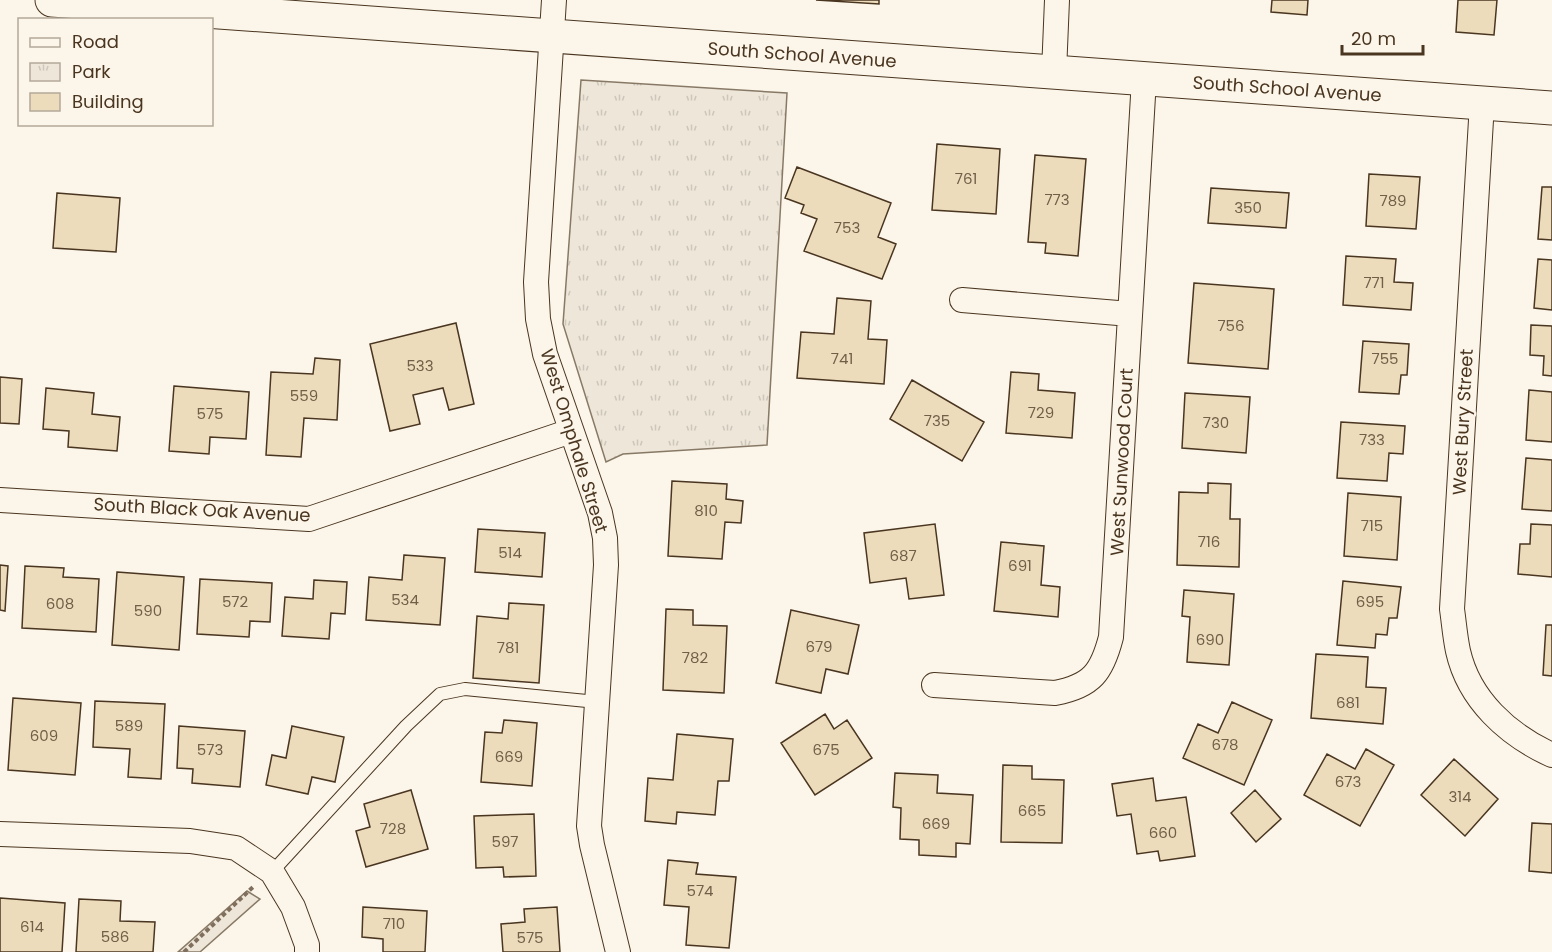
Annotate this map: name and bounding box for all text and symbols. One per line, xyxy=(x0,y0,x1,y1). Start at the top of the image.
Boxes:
legend xyxy=(18,18,213,126)
scale bar xyxy=(1342,18,1423,56)
text: 20 m xyxy=(1351,26,1396,51)
text: Road xyxy=(72,29,119,54)
street label: South School Avenue xyxy=(707,35,897,74)
text: Park xyxy=(72,59,111,84)
street label: South School Avenue xyxy=(1192,69,1382,108)
text: Building xyxy=(72,89,144,114)
house number: 761 xyxy=(955,168,977,189)
house number: 773 xyxy=(1044,189,1070,210)
house number: 789 xyxy=(1379,190,1407,211)
house number: 350 xyxy=(1234,197,1262,218)
house number: 753 xyxy=(834,217,860,238)
house number: 771 xyxy=(1363,272,1385,293)
house number: 756 xyxy=(1217,315,1245,336)
street label: West Omphale Street xyxy=(535,346,614,536)
house number: 741 xyxy=(831,348,853,369)
house number: 755 xyxy=(1371,348,1399,369)
street label: West Bury Street xyxy=(1446,348,1479,496)
house number: 533 xyxy=(406,355,434,376)
street label: West Sunwood Court xyxy=(1104,367,1139,557)
house number: 559 xyxy=(290,385,318,406)
house number: 729 xyxy=(1028,402,1054,423)
house number: 575 xyxy=(196,403,224,424)
house number: 735 xyxy=(924,410,950,431)
house number: 730 xyxy=(1203,412,1229,433)
house number: 733 xyxy=(1359,429,1385,450)
street label: South Black Oak Avenue xyxy=(93,491,311,528)
house number: 810 xyxy=(694,500,718,521)
house number: 715 xyxy=(1361,515,1383,536)
house number: 716 xyxy=(1198,531,1220,552)
house number: 514 xyxy=(498,542,522,563)
house number: 687 xyxy=(889,545,917,566)
house number: 691 xyxy=(1008,555,1032,576)
house number: 534 xyxy=(391,589,419,610)
house number: 572 xyxy=(222,591,248,612)
house number: 695 xyxy=(1356,591,1384,612)
house number: 608 xyxy=(46,593,74,614)
house number: 590 xyxy=(134,600,162,621)
house number: 690 xyxy=(1196,629,1224,650)
house number: 679 xyxy=(805,636,833,657)
house number: 781 xyxy=(497,637,519,658)
house number: 782 xyxy=(682,647,708,668)
house number: 681 xyxy=(1336,692,1360,713)
house number: 589 xyxy=(115,715,143,736)
house number: 609 xyxy=(30,725,58,746)
house number: 678 xyxy=(1211,734,1239,755)
house number: 573 xyxy=(197,739,223,760)
house number: 675 xyxy=(812,739,840,760)
house number: 669 xyxy=(495,746,523,767)
house number: 673 xyxy=(1335,771,1361,792)
house number: 314 xyxy=(1448,786,1472,807)
house number: 665 xyxy=(1018,800,1046,821)
house number: 669 xyxy=(922,813,950,834)
house number: 728 xyxy=(380,818,406,839)
house number: 660 xyxy=(1149,822,1177,843)
house number: 597 xyxy=(491,831,519,852)
house number: 574 xyxy=(686,880,714,901)
house number: 710 xyxy=(383,913,405,934)
house number: 614 xyxy=(20,916,44,937)
house number: 586 xyxy=(101,926,129,947)
house number: 575 xyxy=(516,927,544,948)

